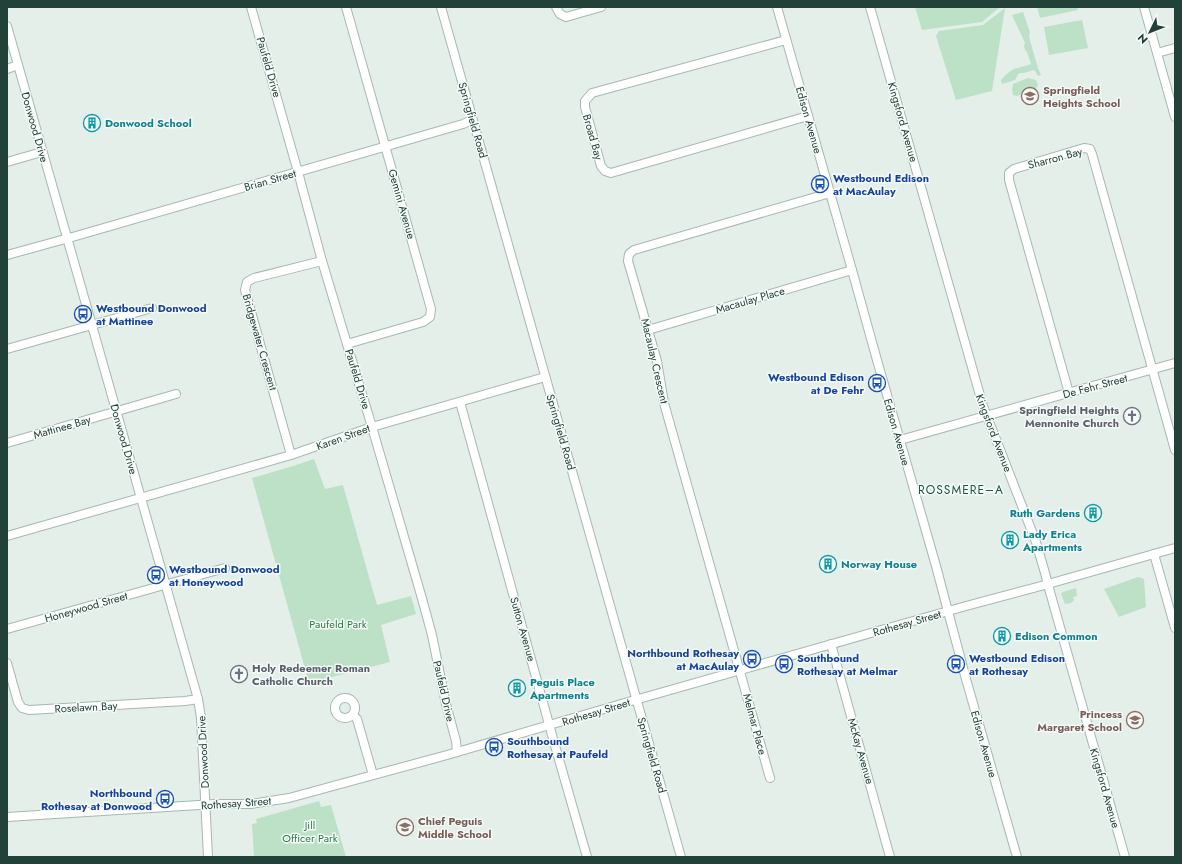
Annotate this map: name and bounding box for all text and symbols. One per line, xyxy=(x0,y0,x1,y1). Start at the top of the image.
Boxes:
north arrow xyxy=(1130,12,1170,52)
text: N xyxy=(1134,30,1152,47)
street label: Paufeld Drive xyxy=(253,35,285,99)
street label: Springfield Road xyxy=(454,80,492,160)
street label: Kingsford Avenue xyxy=(884,80,922,164)
place label: Springfield Heights School xyxy=(1043,82,1120,111)
street label: Edison Avenue xyxy=(792,85,826,156)
school or university icon: Springfield Heights School xyxy=(1020,86,1040,106)
street label: Donwood Drive xyxy=(17,90,53,164)
street label: Broad Bay xyxy=(579,112,607,162)
building icon: Donwood School xyxy=(82,113,102,133)
place label: Donwood School xyxy=(105,115,192,131)
street label: Sharron Bay xyxy=(1026,143,1084,173)
street label: Brian Street xyxy=(242,165,298,195)
street label: Gemini Avenue xyxy=(384,167,420,241)
place label: Westbound Edison at MacAulay xyxy=(833,170,929,199)
bus stop icon: Westbound Edison at MacAulay xyxy=(810,174,830,194)
street label: Macaulay Place xyxy=(714,282,787,318)
street label: Bridgewater Crescent xyxy=(239,292,282,392)
place label: Westbound Donwood at Mattinee xyxy=(96,300,207,329)
bus stop icon: Westbound Donwood at Mattinee xyxy=(73,304,93,324)
street label: Macaulay Crescent xyxy=(637,317,673,406)
street label: Paufeld Drive xyxy=(341,347,375,411)
place label: Westbound Edison at De Fehr xyxy=(768,369,864,398)
street label: De Fehr Street xyxy=(1061,370,1129,402)
bus stop icon: Westbound Edison at De Fehr xyxy=(867,373,887,393)
street label: Springfield Road xyxy=(542,392,580,472)
street label: Kingsford Avenue xyxy=(972,392,1016,475)
street label: Edison Avenue xyxy=(880,397,914,468)
street label: Donwood Drive xyxy=(106,402,142,476)
place label: Springfield Heights Mennonite Church xyxy=(1019,402,1119,431)
church icon: Springfield Heights Mennonite Church xyxy=(1122,406,1142,426)
street label: Mattinee Bay xyxy=(31,411,93,443)
street label: Karen Street xyxy=(314,420,372,454)
district label: ROSSMERE–A xyxy=(918,481,1004,499)
building icon: Ruth Gardens xyxy=(1083,503,1103,523)
place label: Ruth Gardens xyxy=(1010,505,1080,521)
place label: Lady Erica Apartments xyxy=(1022,526,1082,555)
building icon: Lady Erica Apartments xyxy=(1000,530,1020,550)
building icon: Norway House xyxy=(818,554,838,574)
place label: Norway House xyxy=(841,556,917,572)
place label: Westbound Donwood at Honeywood xyxy=(169,561,280,590)
bus stop icon: Westbound Donwood at Honeywood xyxy=(146,565,166,585)
street label: Honeywood Street xyxy=(43,587,130,626)
street label: Sutton Avenue xyxy=(506,595,540,663)
street label: Rothesay Street xyxy=(871,606,943,640)
park label: Paufeld Park xyxy=(309,616,367,632)
building icon: Edison Common xyxy=(992,626,1012,646)
place label: Edison Common xyxy=(1015,628,1098,644)
place label: Northbound Rothesay at MacAulay xyxy=(627,645,739,674)
bus stop icon: Northbound Rothesay at MacAulay xyxy=(742,649,762,669)
place label: Southbound Rothesay at Melmar xyxy=(797,650,898,679)
place label: Westbound Edison at Rothesay xyxy=(969,650,1065,679)
bus stop icon: Southbound Rothesay at Melmar xyxy=(774,654,794,674)
bus stop icon: Westbound Edison at Rothesay xyxy=(946,654,966,674)
street label: Paufeld Drive xyxy=(429,659,459,723)
place label: Holy Redeemer Roman Catholic Church xyxy=(252,660,370,689)
church icon: Holy Redeemer Roman Catholic Church xyxy=(229,664,249,684)
place label: Peguis Place Apartments xyxy=(529,674,595,703)
building icon: Peguis Place Apartments xyxy=(507,678,527,698)
street label: Melmar Place xyxy=(739,692,771,757)
street label: Rothesay Street xyxy=(560,694,632,730)
street label: Roselawn Bay xyxy=(54,697,118,717)
place label: Princess Margaret School xyxy=(1037,706,1122,735)
street label: Edison Avenue xyxy=(967,709,1001,780)
school or university icon: Princess Margaret School xyxy=(1125,710,1145,730)
street label: Donwood Drive xyxy=(193,715,213,789)
street label: Springfield Road xyxy=(633,715,671,795)
street label: McKay Avenue xyxy=(844,716,878,786)
place label: Southbound Rothesay at Paufeld xyxy=(507,733,608,762)
bus stop icon: Southbound Rothesay at Paufeld xyxy=(484,737,504,757)
street label: Kingsford Avenue xyxy=(1086,746,1124,830)
place label: Northbound Rothesay at Donwood xyxy=(41,785,152,814)
bus stop icon: Northbound Rothesay at Donwood xyxy=(155,789,175,809)
street label: Rothesay Street xyxy=(200,793,272,813)
place label: Chief Peguis Middle School xyxy=(418,813,492,842)
park label: Jill Officer Park xyxy=(282,817,338,846)
school or university icon: Chief Peguis Middle School xyxy=(395,817,415,837)

